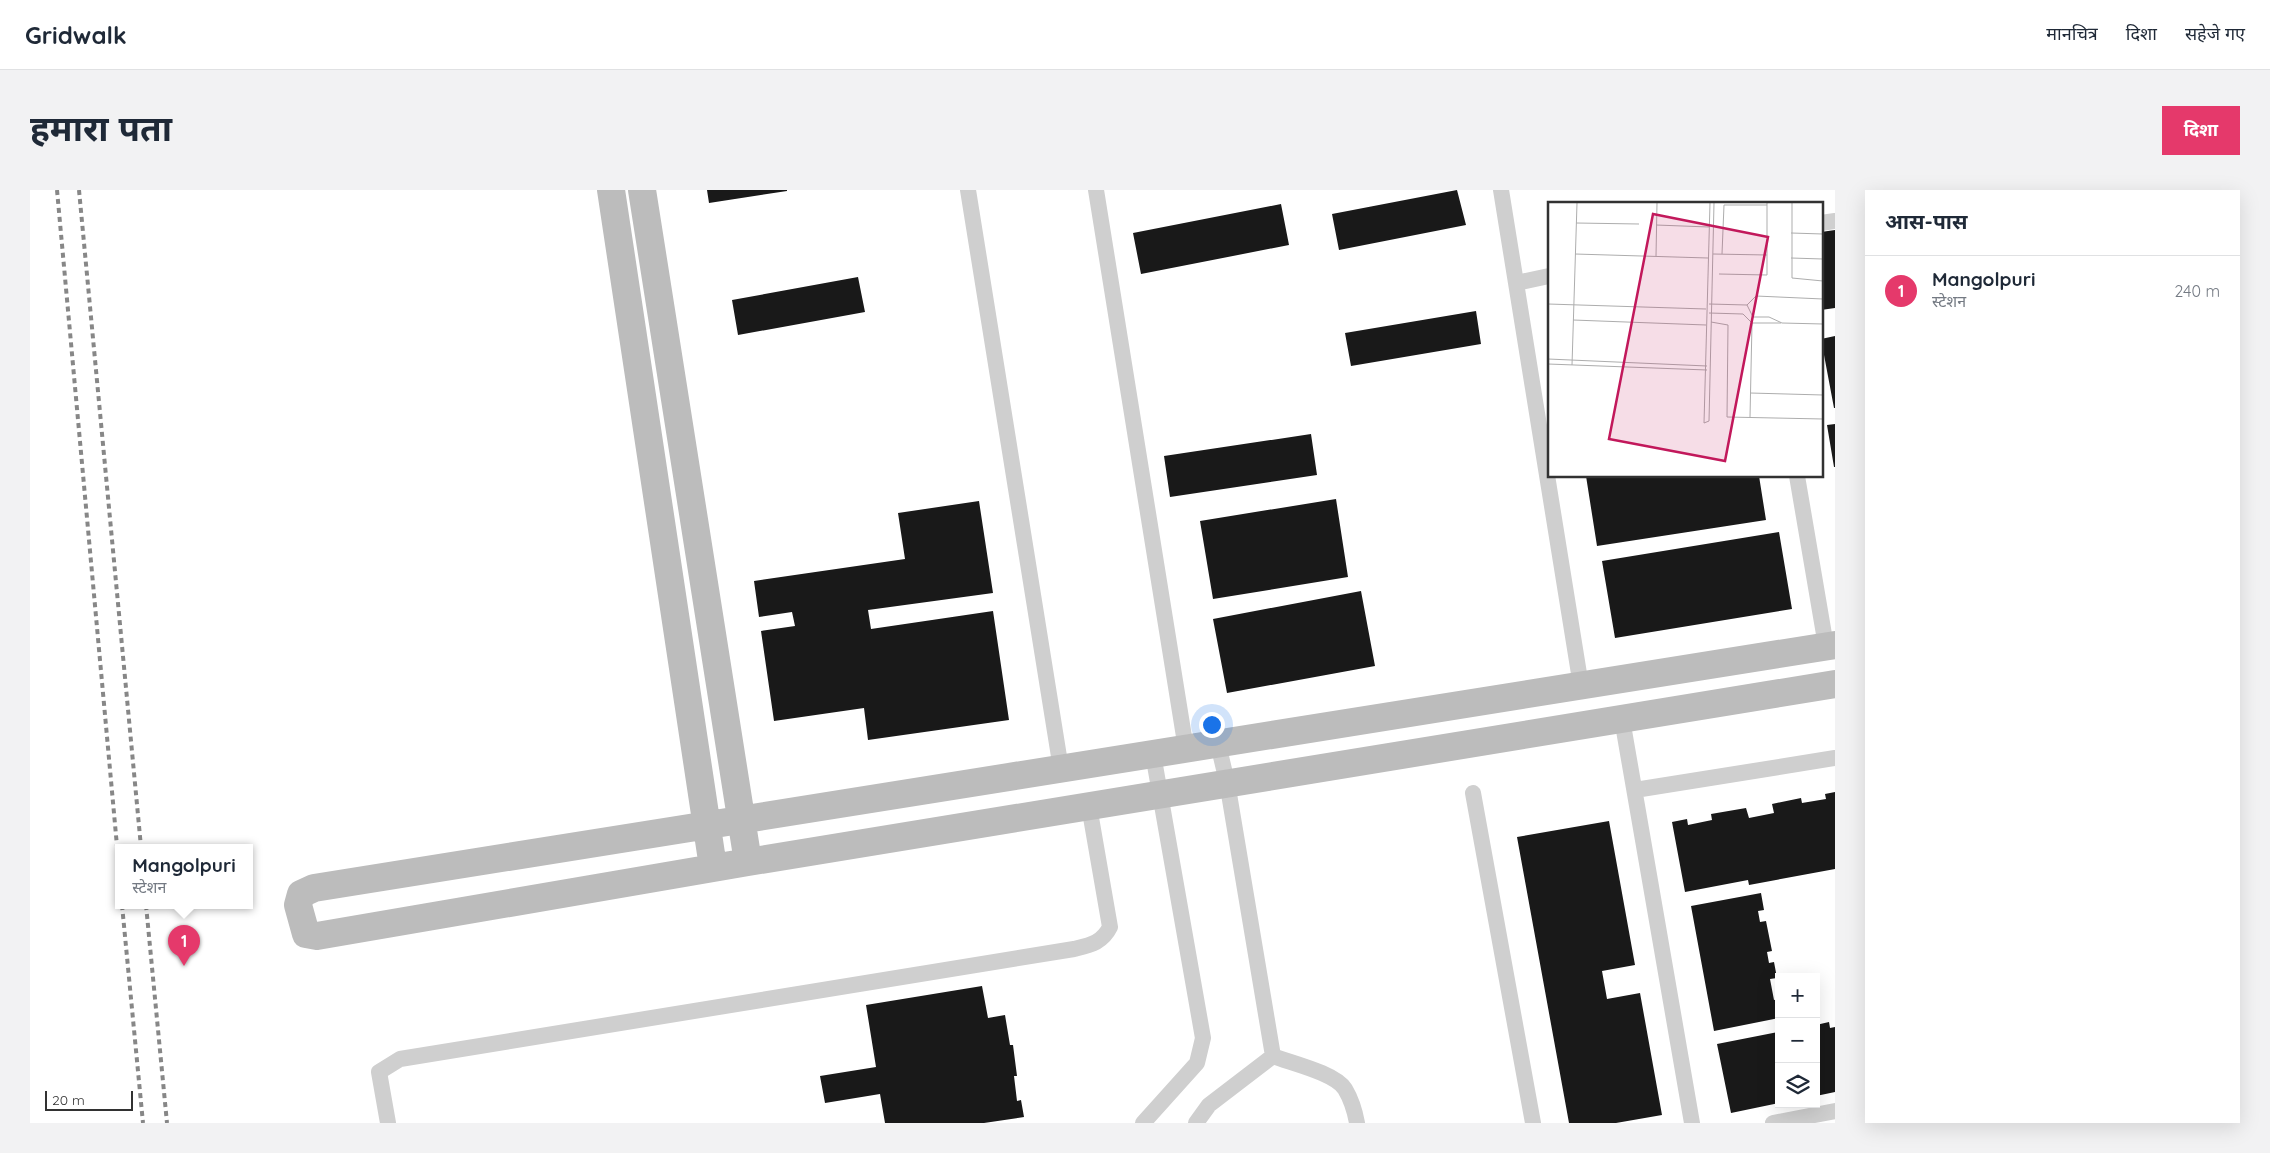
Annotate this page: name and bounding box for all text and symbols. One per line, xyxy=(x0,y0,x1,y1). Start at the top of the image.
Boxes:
text: Gridwalk xyxy=(25,20,127,50)
text: मानचित्र xyxy=(2046,22,2098,45)
text: दिशा xyxy=(2126,22,2157,45)
text: सहेजे गए xyxy=(2185,22,2245,45)
text: हमारा पता xyxy=(30,106,172,150)
button: दिशा xyxy=(2162,106,2240,155)
inset map xyxy=(1548,202,1822,478)
text: आस-पास xyxy=(1885,208,1967,234)
text: Mangolpuri xyxy=(1932,267,2035,291)
text: 1 xyxy=(1898,281,1904,301)
text: 240 m xyxy=(2174,281,2220,301)
text: स्टेशन xyxy=(1932,291,1966,311)
your location xyxy=(1199,712,1225,738)
popup xyxy=(115,844,253,909)
text: Mangolpuri xyxy=(132,853,236,877)
text: स्टेशन xyxy=(132,877,166,897)
pin: 1 xyxy=(168,925,200,966)
map controls xyxy=(1775,973,1820,1108)
button: + xyxy=(1775,973,1820,1018)
button: − xyxy=(1775,1018,1820,1063)
button: layers xyxy=(1775,1063,1820,1108)
scale bar xyxy=(45,1088,132,1111)
text: 20 m xyxy=(52,1091,85,1109)

